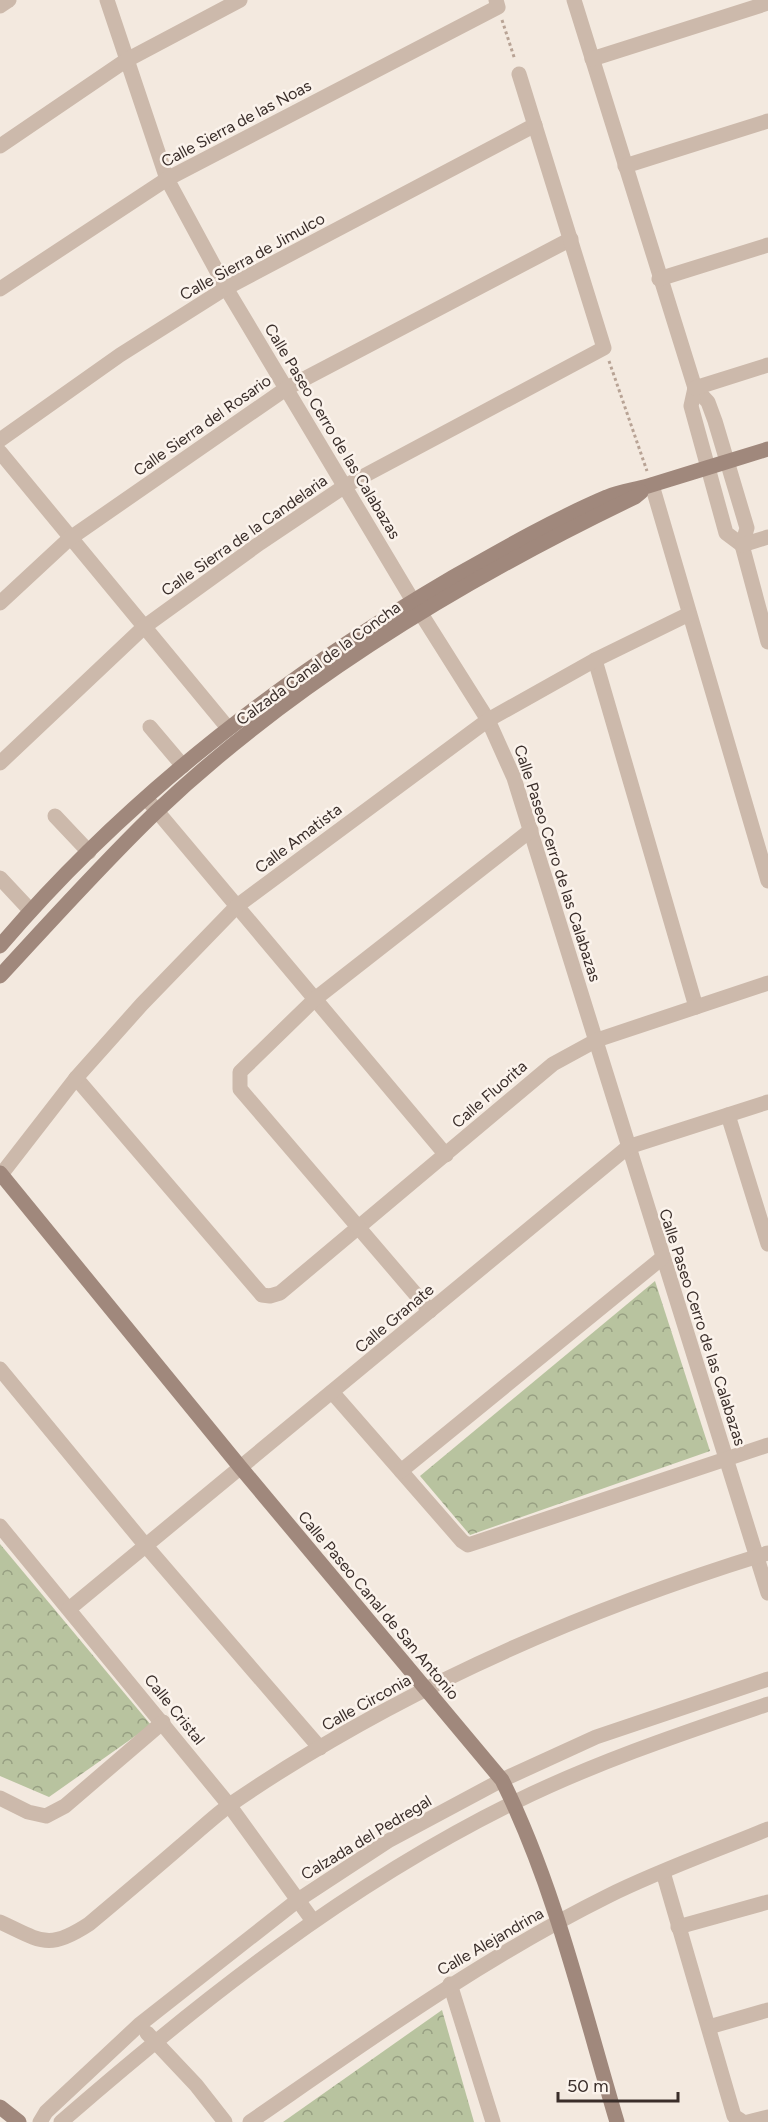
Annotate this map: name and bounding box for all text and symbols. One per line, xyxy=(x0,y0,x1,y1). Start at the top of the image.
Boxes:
street label: Calle Sierra de las Noas xyxy=(158,76,314,171)
street label: Calle Sierra de Jimulco xyxy=(177,209,328,304)
street label: Calle Paseo Cerro de las Calabazas xyxy=(261,320,405,542)
street label: Calle Sierra del Rosario xyxy=(130,371,275,480)
street label: Calle Sierra de la Candelaria xyxy=(158,471,331,600)
street label: Calzada Canal de la Concha xyxy=(233,597,404,729)
street label: Calle Paseo Cerro de las Calabazas xyxy=(510,742,605,984)
street label: Calle Amatista xyxy=(251,800,345,877)
street label: Calle Fluorita xyxy=(448,1057,531,1132)
street label: Calle Paseo Cerro de las Calabazas xyxy=(655,1206,750,1448)
street label: Calle Granate xyxy=(351,1280,438,1357)
street label: Calle Paseo Canal de San Antonio xyxy=(294,1507,463,1703)
street label: Calle Cristal xyxy=(140,1670,209,1748)
street label: Calle Circonia xyxy=(318,1670,414,1735)
street label: Calzada del Pedregal xyxy=(298,1791,435,1884)
street label: Calle Alejandrina xyxy=(434,1903,547,1980)
scale bar xyxy=(558,2065,678,2103)
text: 50 m xyxy=(567,2075,609,2097)

